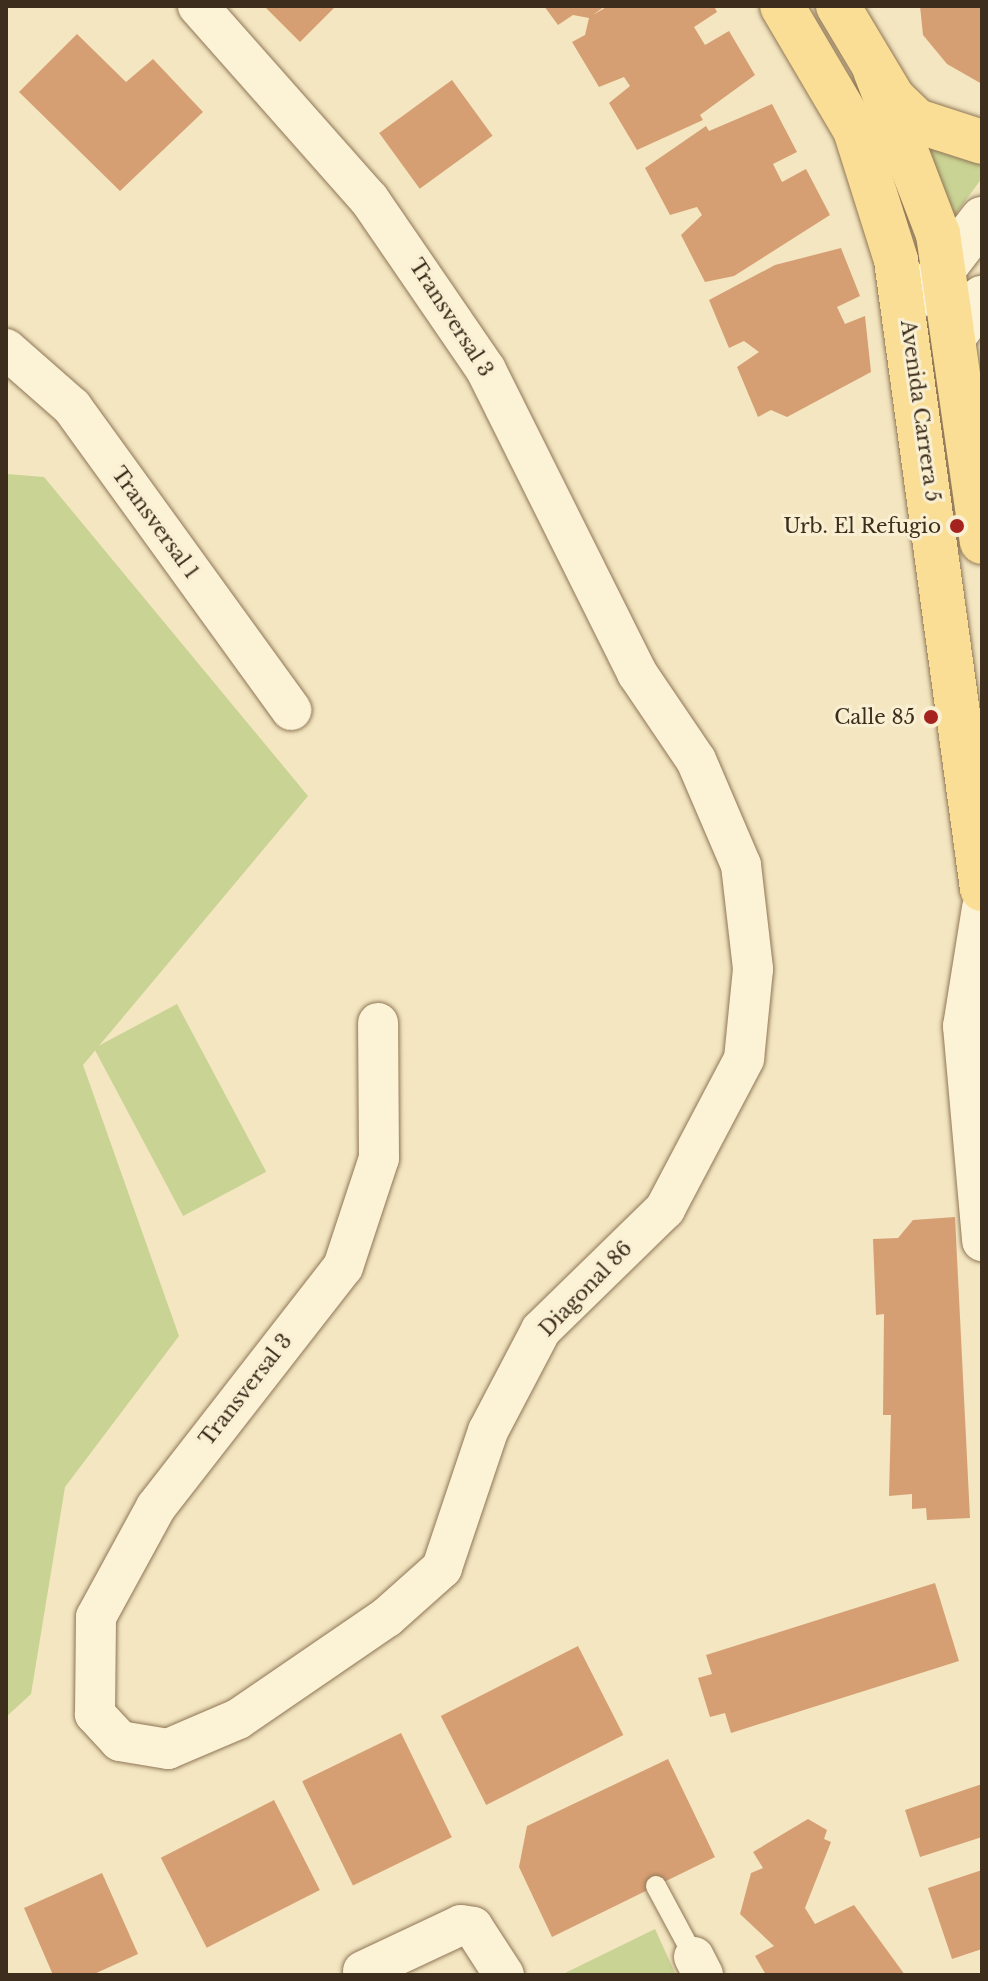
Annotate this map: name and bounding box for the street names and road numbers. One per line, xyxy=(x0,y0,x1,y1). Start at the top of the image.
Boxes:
street label: Transversal 3 xyxy=(404,255,498,381)
street label: Avenida Carrera 5 xyxy=(895,318,945,504)
street label: Transversal 1 xyxy=(107,463,203,583)
street label: Diagonal 86 xyxy=(535,1237,637,1341)
street label: Transversal 3 xyxy=(195,1329,297,1451)

